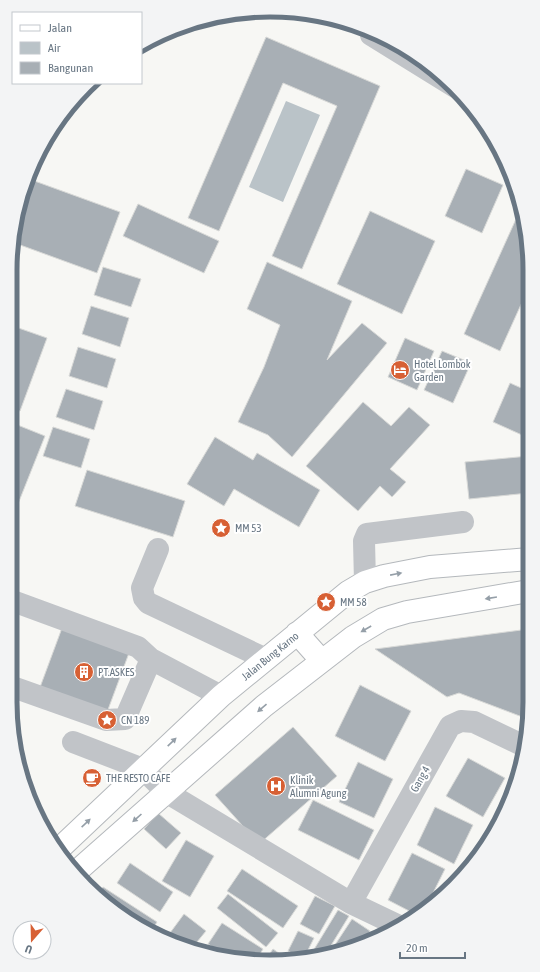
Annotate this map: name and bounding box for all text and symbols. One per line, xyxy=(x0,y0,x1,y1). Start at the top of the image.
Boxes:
legend xyxy=(12,12,142,84)
text: Jalan xyxy=(48,21,72,35)
text: Air xyxy=(48,41,61,55)
text: Bangunan xyxy=(48,61,93,75)
place label: Hotel Lombok Garden xyxy=(414,358,471,383)
hotel icon: Hotel Lombok Garden xyxy=(389,359,411,381)
place icon: MM 53 xyxy=(210,517,232,539)
place label: MM 53 xyxy=(235,522,262,534)
one-way arrow xyxy=(390,570,402,576)
place icon: MM 58 xyxy=(315,591,337,613)
one-way arrow xyxy=(484,595,497,601)
place label: MM 58 xyxy=(340,596,367,608)
one-way arrow xyxy=(360,626,372,633)
street label: Jalan Bung Karno xyxy=(239,629,301,683)
building icon: PT.ASKES xyxy=(73,661,95,683)
place label: PT.ASKES xyxy=(98,666,135,678)
one-way arrow xyxy=(257,703,267,712)
place icon: CN 189 xyxy=(96,709,118,731)
place label: CN 189 xyxy=(121,714,149,726)
one-way arrow xyxy=(167,738,177,747)
street label: Gang 4 xyxy=(408,764,432,794)
cafe icon: THE RESTO CAFE xyxy=(81,767,103,789)
place label: THE RESTO CAFE xyxy=(106,772,171,784)
place label: Klinik Alumni Agung xyxy=(290,774,347,799)
hospital icon: Klinik Alumni Agung xyxy=(265,775,287,797)
one-way arrow xyxy=(132,813,142,823)
one-way arrow xyxy=(82,819,91,828)
north arrow xyxy=(12,920,52,960)
scale bar xyxy=(400,934,465,960)
text: 20 m xyxy=(406,941,428,955)
text: U xyxy=(23,943,34,956)

